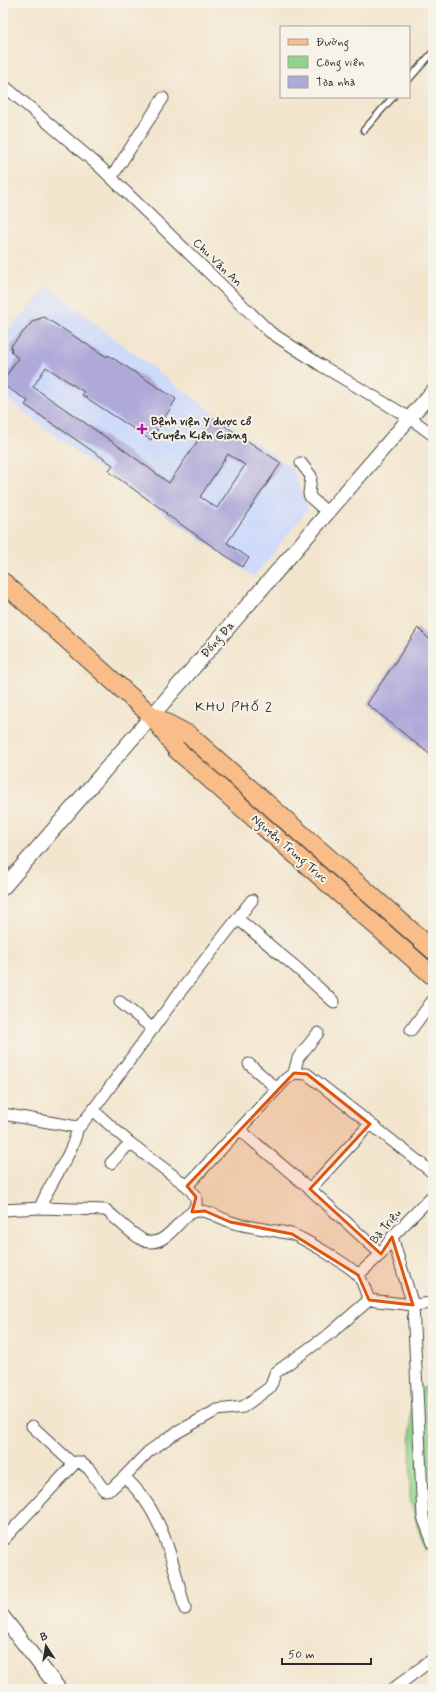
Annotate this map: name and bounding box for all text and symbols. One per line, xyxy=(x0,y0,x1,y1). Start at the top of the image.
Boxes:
legend xyxy=(280,26,410,98)
text: Đường xyxy=(316,35,349,52)
text: Công viên xyxy=(316,55,364,72)
text: Tòa nhà xyxy=(316,75,356,91)
street label: Chu Văn An xyxy=(189,235,245,291)
place label: Bệnh viện Y dược cổ truyền Kiên Giang xyxy=(150,414,252,444)
marker: Bệnh viện Y dược cổ truyền Kiên Giang xyxy=(136,423,148,435)
street label: Đống Đa xyxy=(198,618,239,662)
district label: KHU PHỐ 2 xyxy=(195,698,273,716)
street label: Nguyễn Trung Trực xyxy=(247,811,331,887)
street label: Bà Triệu xyxy=(367,1206,406,1248)
north arrow xyxy=(26,1626,66,1666)
text: B xyxy=(39,1630,49,1645)
scale bar xyxy=(282,1640,371,1666)
text: 50 m xyxy=(288,1647,315,1663)

